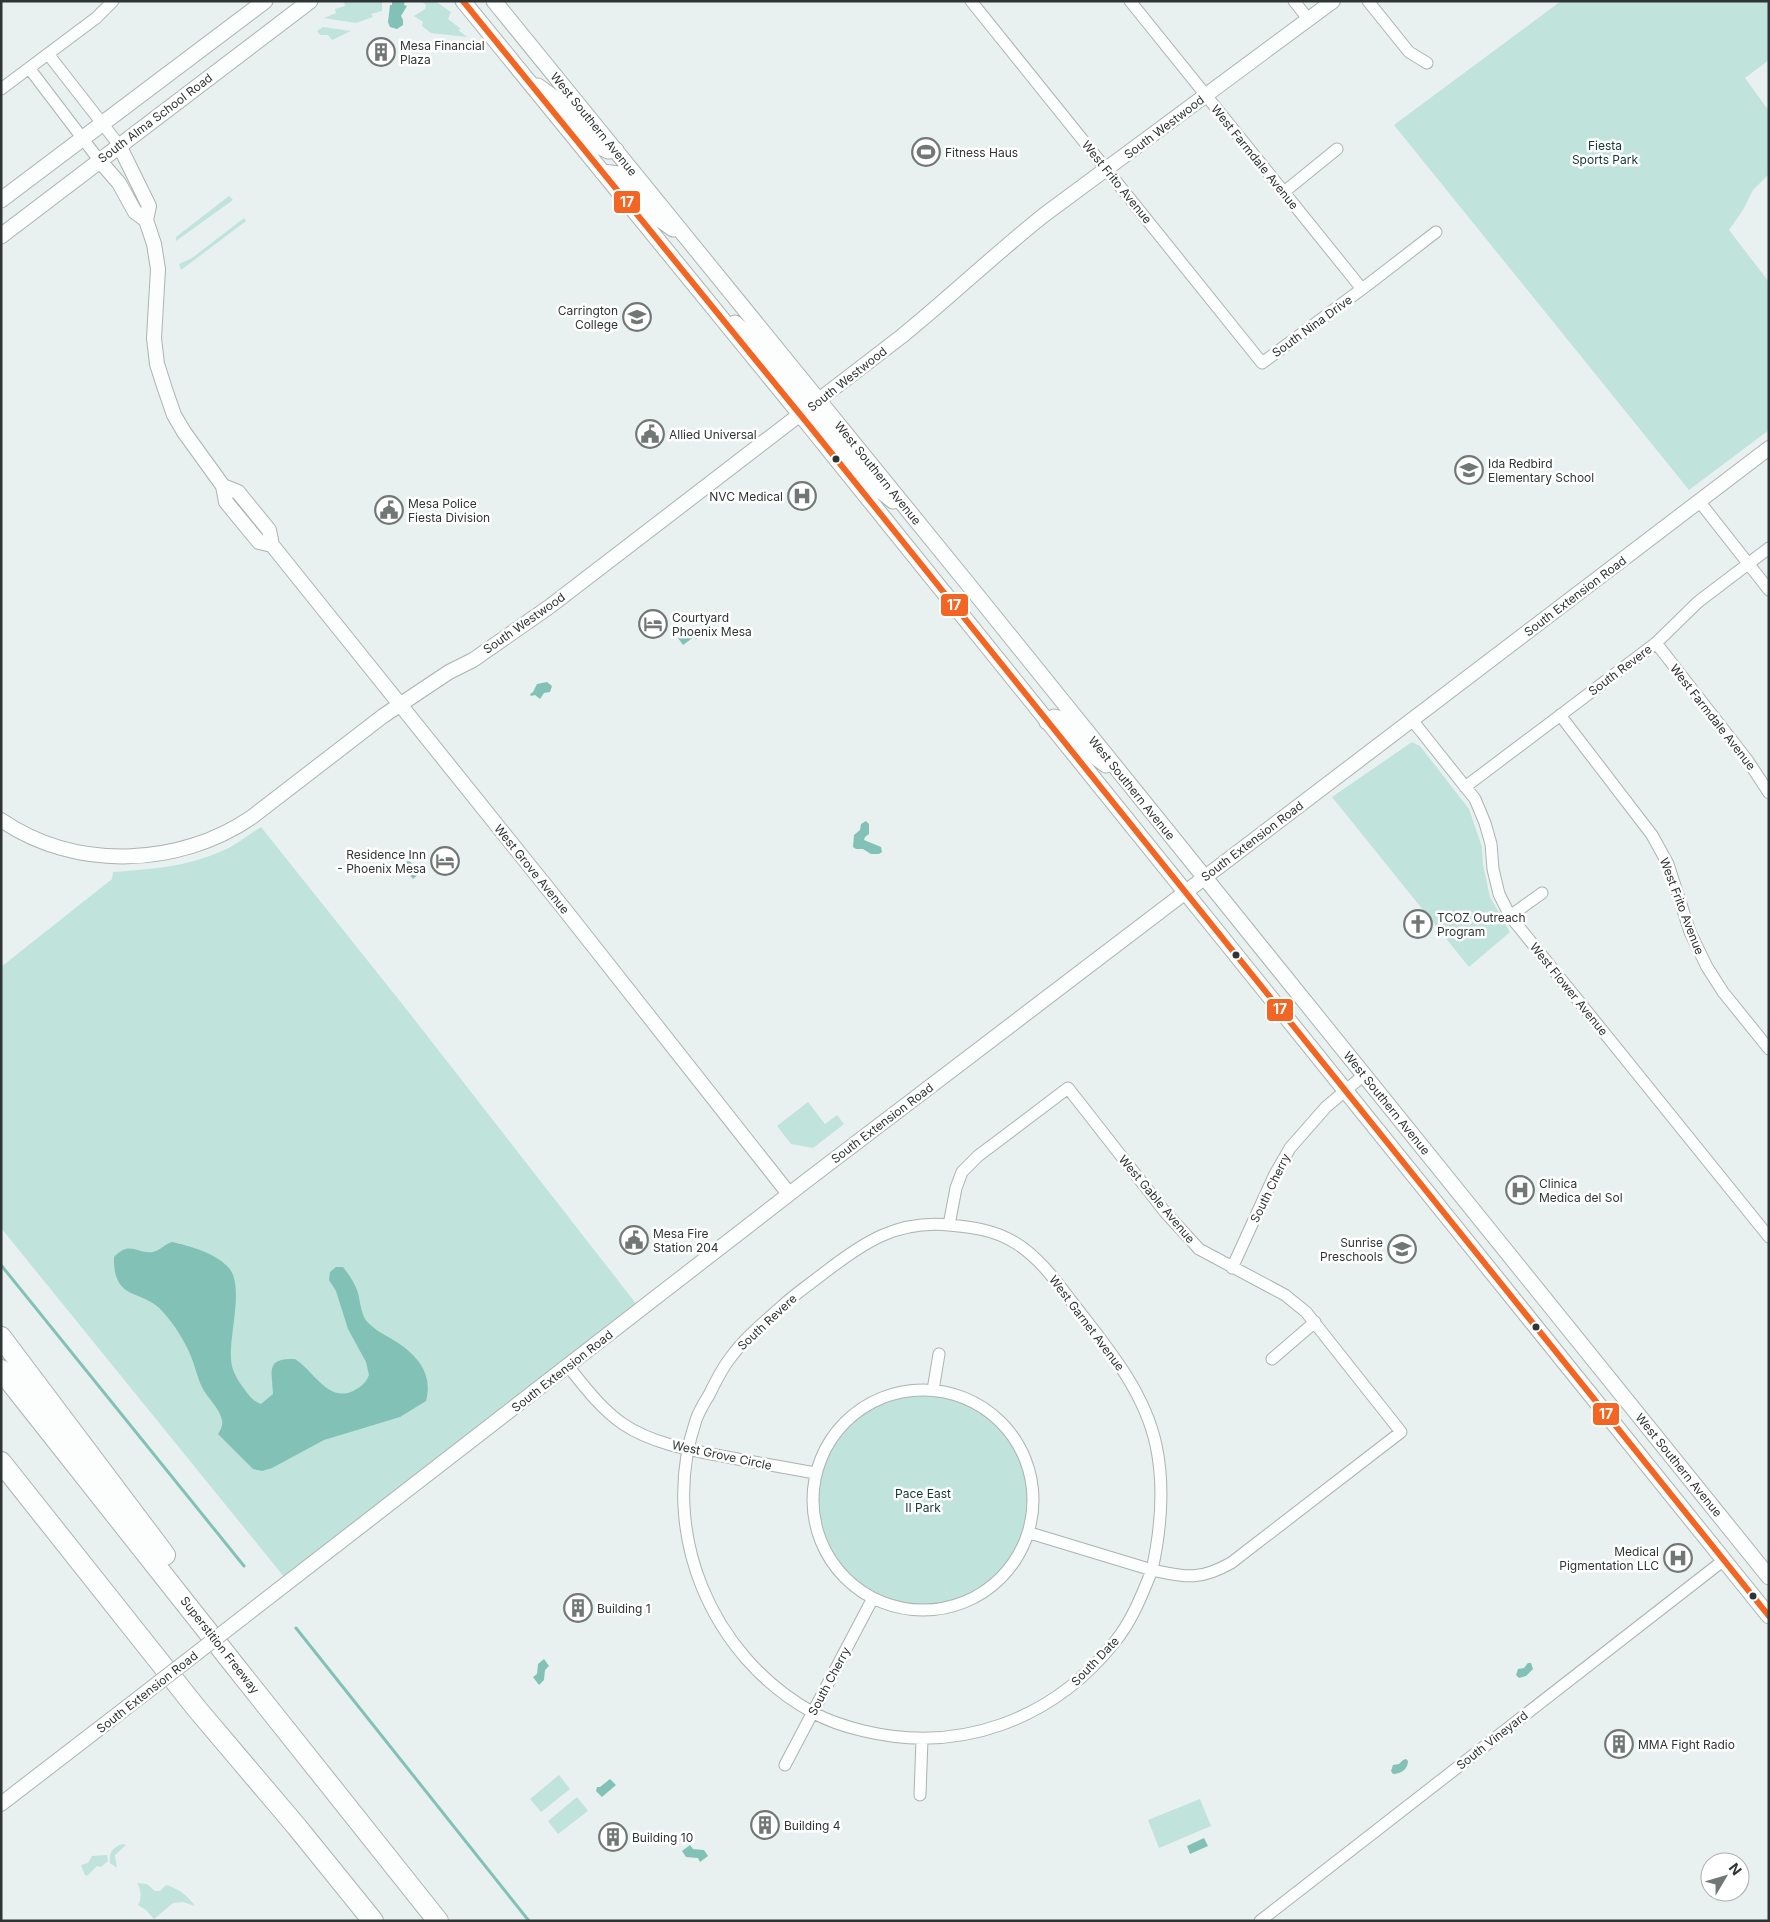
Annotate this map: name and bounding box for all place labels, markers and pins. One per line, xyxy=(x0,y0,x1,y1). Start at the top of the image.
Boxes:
building icon: Mesa Financial Plaza xyxy=(366,37,396,67)
place label: Mesa Financial Plaza xyxy=(400,38,485,67)
sports icon: Fitness Haus xyxy=(911,137,941,167)
place label: Fitness Haus xyxy=(945,145,1018,160)
school or university icon: Carrington College xyxy=(622,302,652,332)
place label: Carrington College xyxy=(558,303,618,332)
public building icon: Allied Universal xyxy=(635,419,665,449)
place label: Allied Universal xyxy=(669,427,757,442)
unlabelled marker xyxy=(831,454,841,464)
school or university icon: Ida Redbird Elementary School xyxy=(1454,455,1484,485)
place label: Ida Redbird Elementary School xyxy=(1488,456,1594,485)
hospital icon: NVC Medical xyxy=(787,481,817,511)
place label: NVC Medical xyxy=(709,489,783,504)
public building icon: Mesa Police Fiesta Division xyxy=(374,495,404,525)
place label: Mesa Police Fiesta Division xyxy=(408,496,490,525)
hotel icon: Courtyard Phoenix Mesa xyxy=(638,609,668,639)
place label: Courtyard Phoenix Mesa xyxy=(672,610,752,639)
hotel icon: Residence Inn - Phoenix Mesa xyxy=(430,846,460,876)
place label: Residence Inn - Phoenix Mesa xyxy=(337,847,426,876)
church icon: TCOZ Outreach Program xyxy=(1403,909,1433,939)
place label: TCOZ Outreach Program xyxy=(1437,910,1526,939)
unlabelled marker xyxy=(1231,950,1241,960)
hospital icon: Clinica Medica del Sol xyxy=(1505,1175,1535,1205)
place label: Clinica Medica del Sol xyxy=(1539,1176,1623,1205)
public building icon: Mesa Fire Station 204 xyxy=(619,1225,649,1255)
place label: Mesa Fire Station 204 xyxy=(653,1226,719,1255)
school or university icon: Sunrise Preschools xyxy=(1387,1234,1417,1264)
place label: Sunrise Preschools xyxy=(1320,1235,1383,1264)
unlabelled marker xyxy=(1531,1322,1541,1332)
hospital icon: Medical Pigmentation LLC xyxy=(1663,1543,1693,1573)
place label: Medical Pigmentation LLC xyxy=(1559,1544,1659,1573)
unlabelled marker xyxy=(1748,1591,1758,1601)
building icon: Building 1 xyxy=(563,1593,593,1623)
place label: Building 1 xyxy=(597,1601,651,1616)
building icon: MMA Fight Radio xyxy=(1604,1729,1634,1759)
place label: MMA Fight Radio xyxy=(1638,1737,1735,1752)
building icon: Building 4 xyxy=(750,1810,780,1840)
place label: Building 4 xyxy=(784,1818,841,1833)
building icon: Building 10 xyxy=(598,1822,628,1852)
place label: Building 10 xyxy=(632,1830,693,1845)

